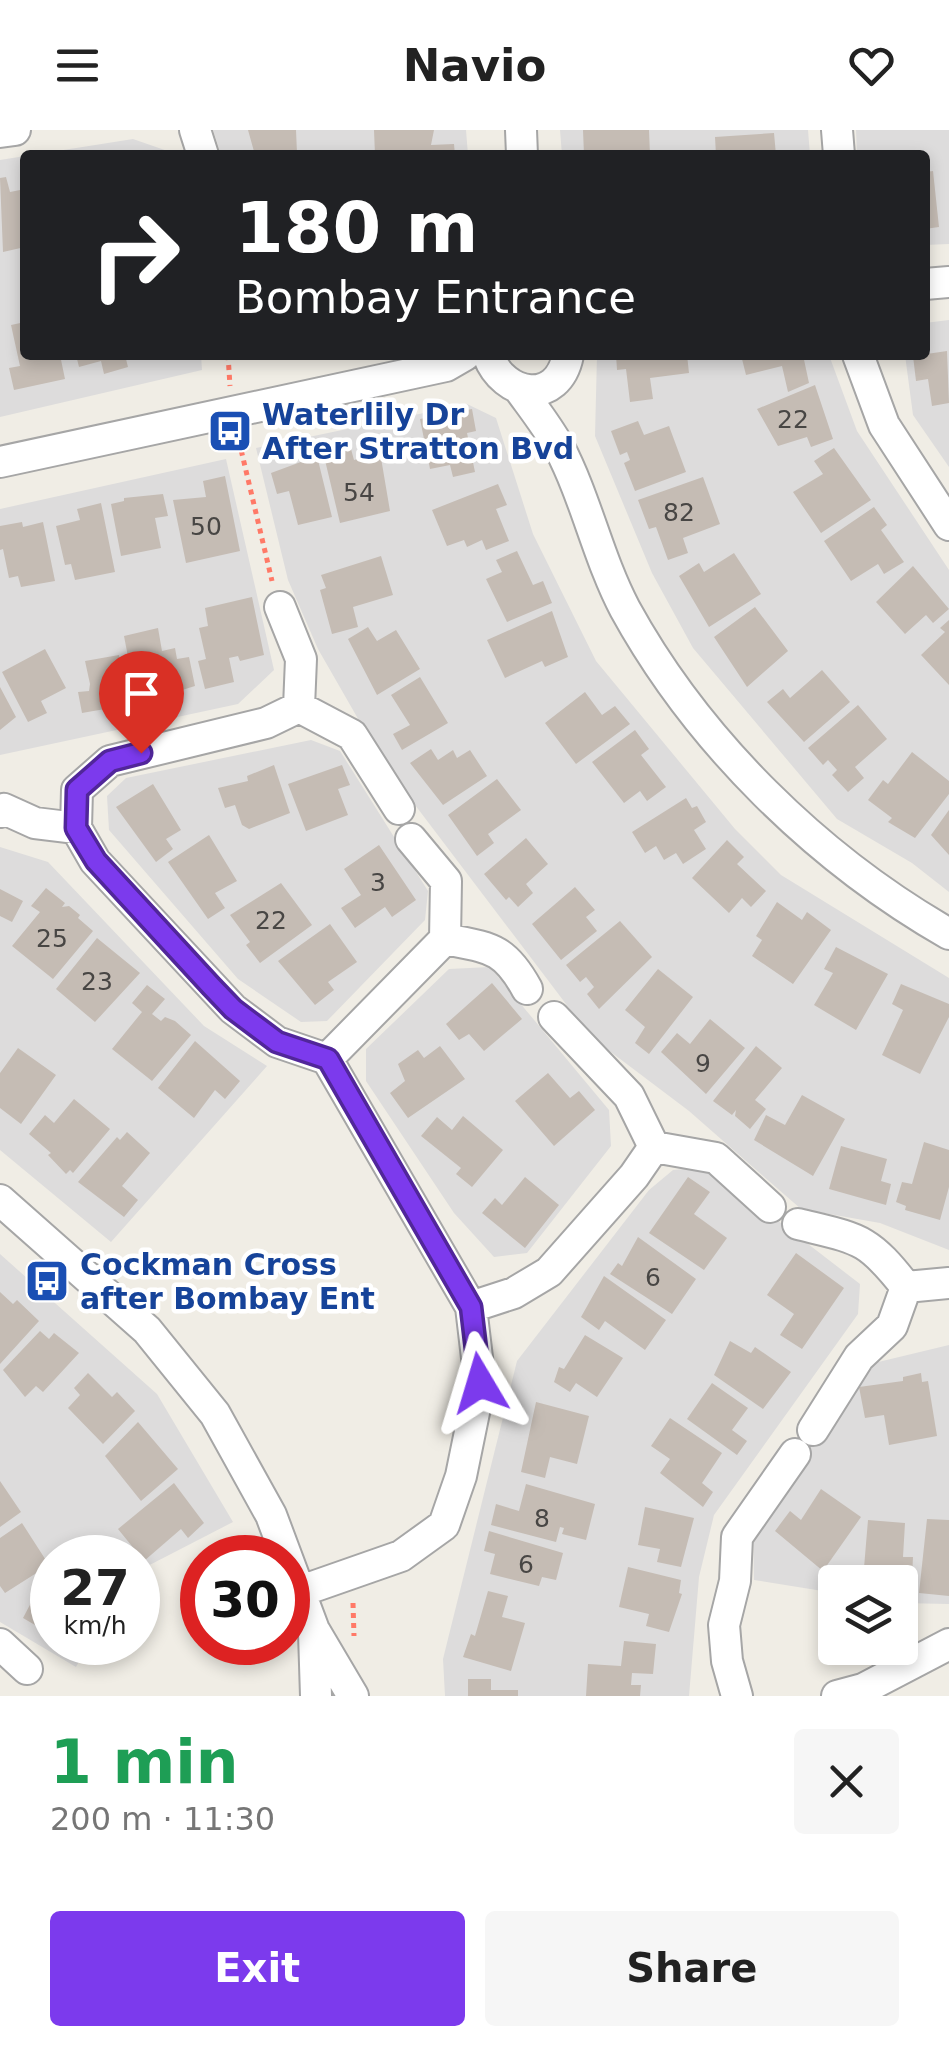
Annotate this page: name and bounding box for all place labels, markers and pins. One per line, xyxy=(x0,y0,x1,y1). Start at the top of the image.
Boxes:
place label: Waterlily Dr After Stratton Bvd xyxy=(262,397,574,466)
bus stop icon: Waterlily Dr After Stratton Bvd xyxy=(207,408,253,454)
pin xyxy=(99,651,184,754)
place label: Cockman Cross after Bombay Ent xyxy=(80,1247,375,1316)
bus stop icon: Cockman Cross after Bombay Ent xyxy=(24,1258,70,1304)

